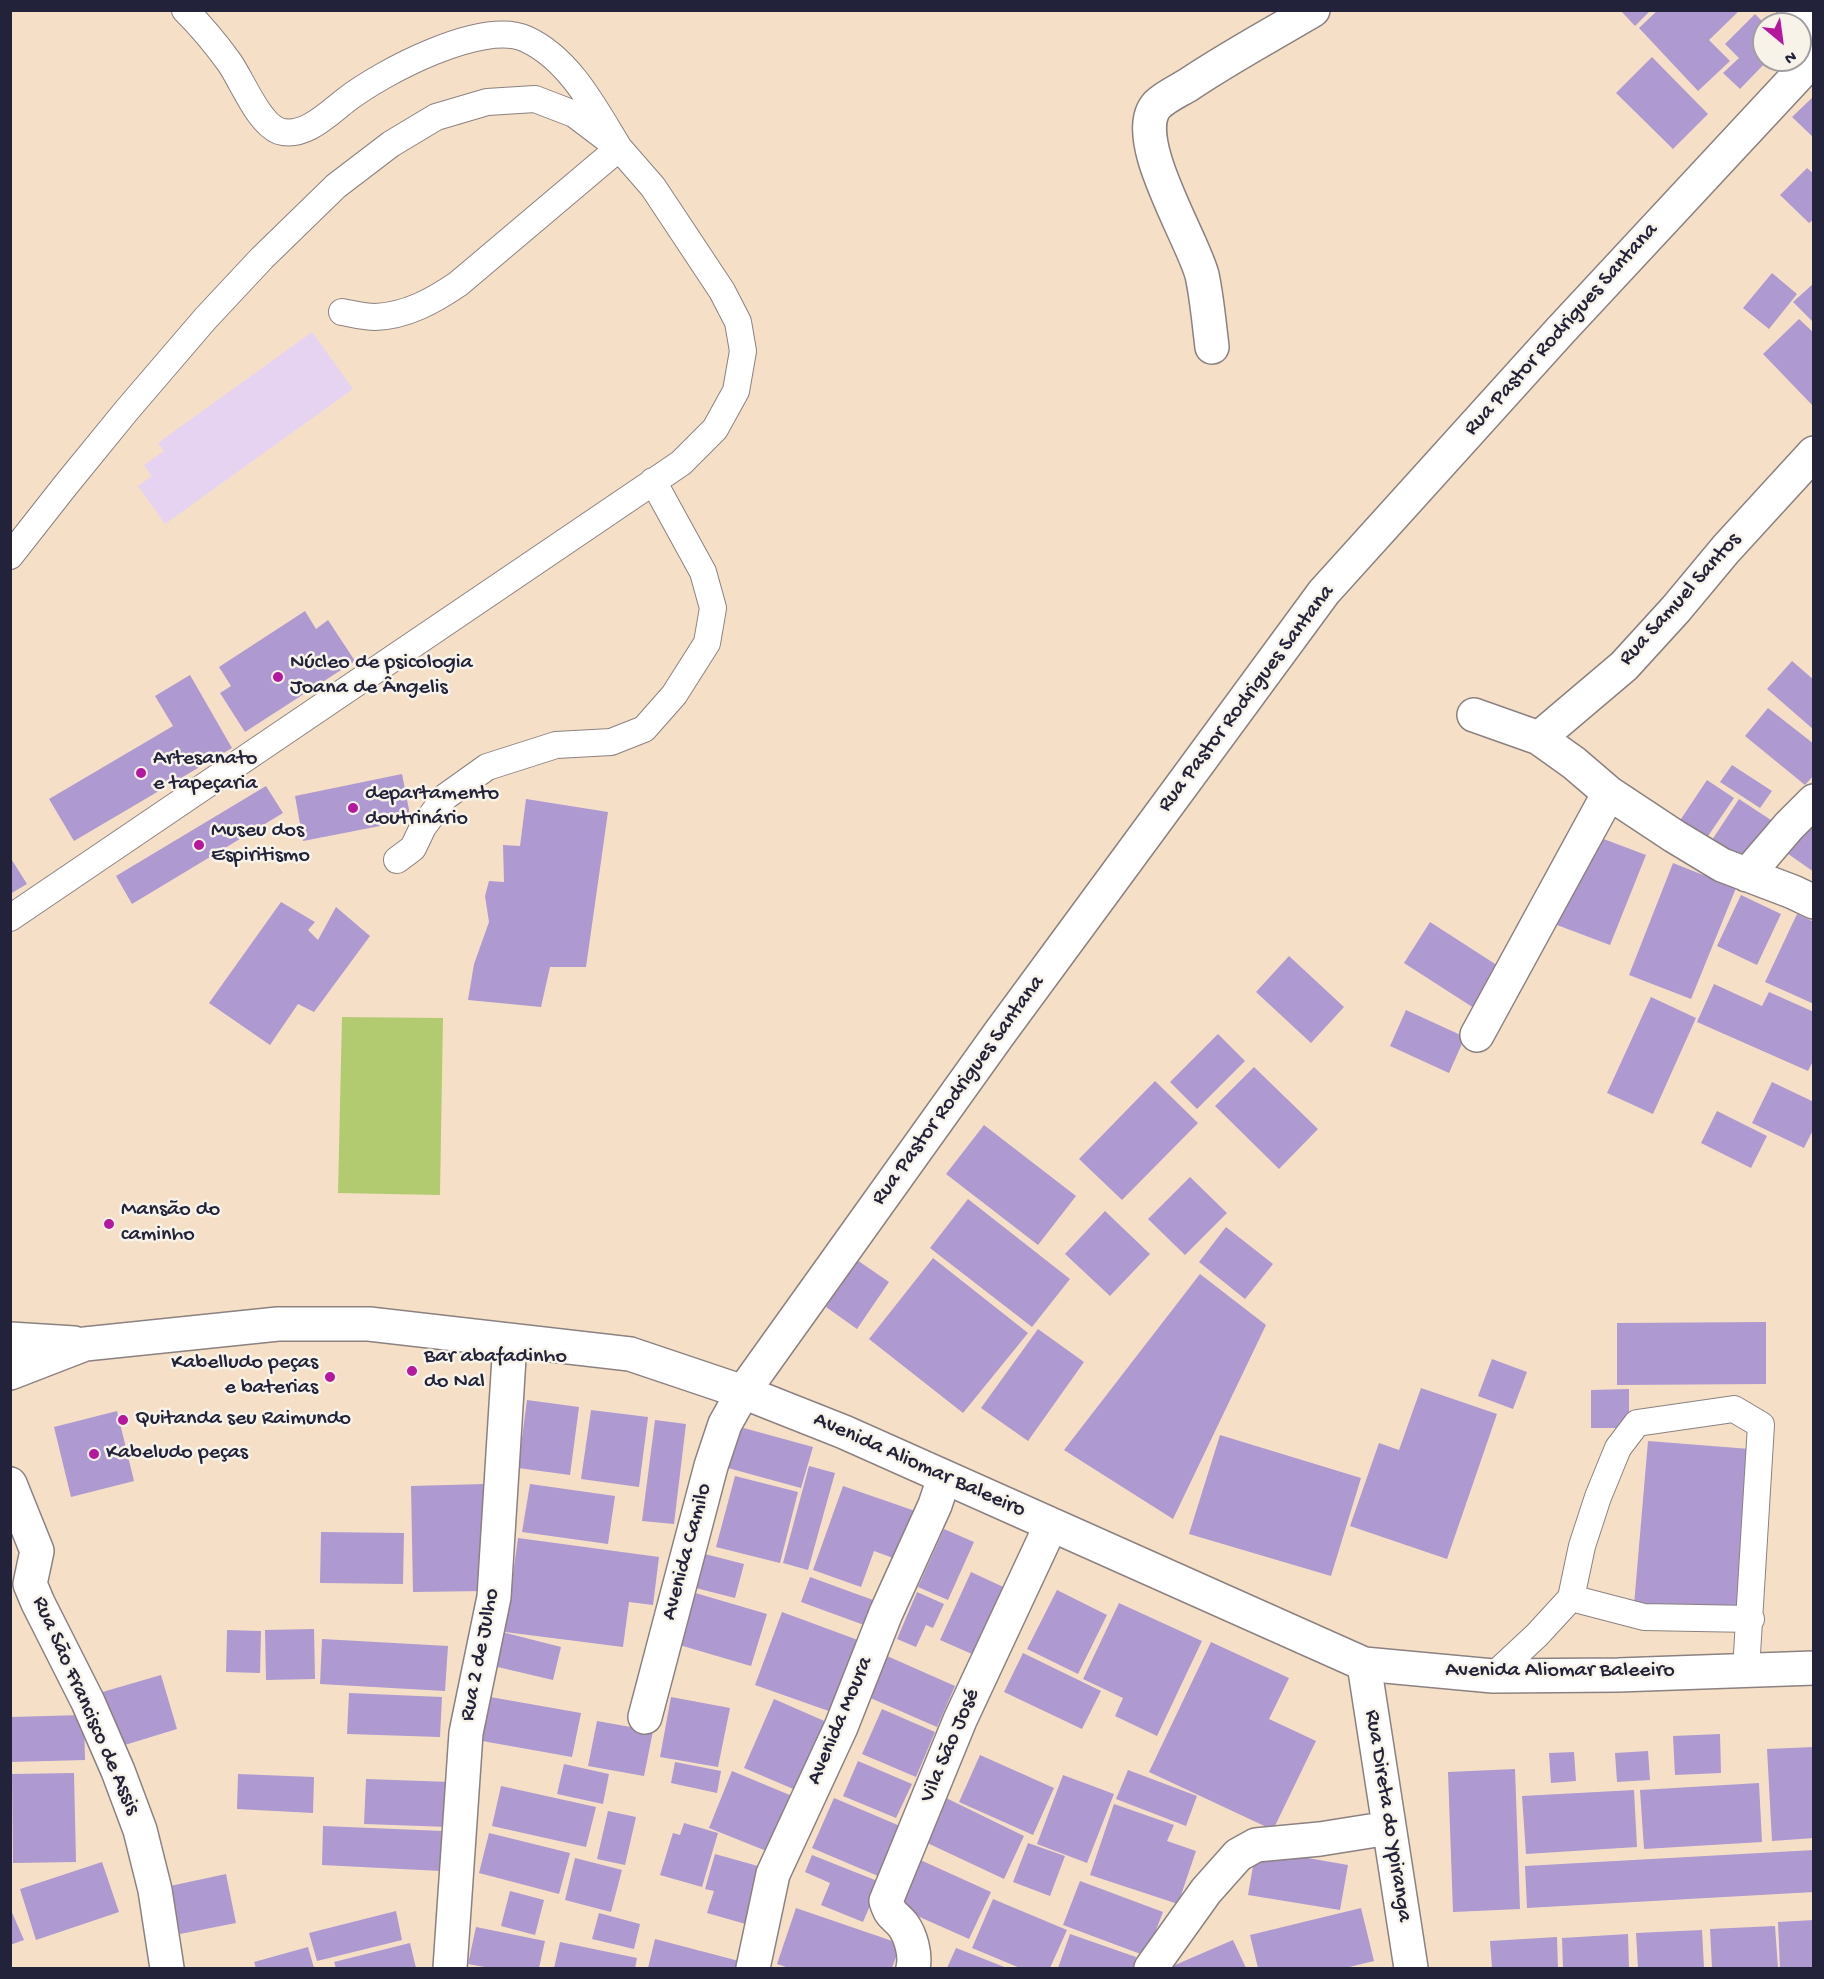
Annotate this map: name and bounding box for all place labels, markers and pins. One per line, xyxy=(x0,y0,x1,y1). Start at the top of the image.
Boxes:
place label: Núcleo de psicologia Joana de Ângelis xyxy=(290,651,473,702)
marker: Núcleo de psicologia Joana de Ângelis xyxy=(271,670,285,684)
place label: Artesanato e tapeçaria xyxy=(153,747,257,798)
marker: Artesanato e tapeçaria xyxy=(134,766,148,780)
place label: departamento doutrinário xyxy=(365,782,499,834)
marker: departamento doutrinário xyxy=(346,801,360,815)
place label: Museu dos Espiritismo xyxy=(211,819,310,870)
marker: Museu dos Espiritismo xyxy=(192,838,206,852)
place label: Mansão do caminho xyxy=(121,1198,220,1250)
marker: Mansão do caminho xyxy=(102,1217,116,1231)
place label: Bar abafadinho do Nal xyxy=(424,1345,567,1396)
place label: Kabelludo peças e baterias xyxy=(171,1351,318,1402)
marker: Bar abafadinho do Nal xyxy=(405,1364,419,1378)
marker: Kabelludo peças e baterias xyxy=(323,1370,337,1384)
place label: Quitanda seu Raimundo xyxy=(135,1407,351,1433)
marker: Quitanda seu Raimundo xyxy=(116,1413,130,1427)
place label: Kabeludo peças xyxy=(106,1441,248,1467)
marker: Kabeludo peças xyxy=(87,1447,101,1461)

